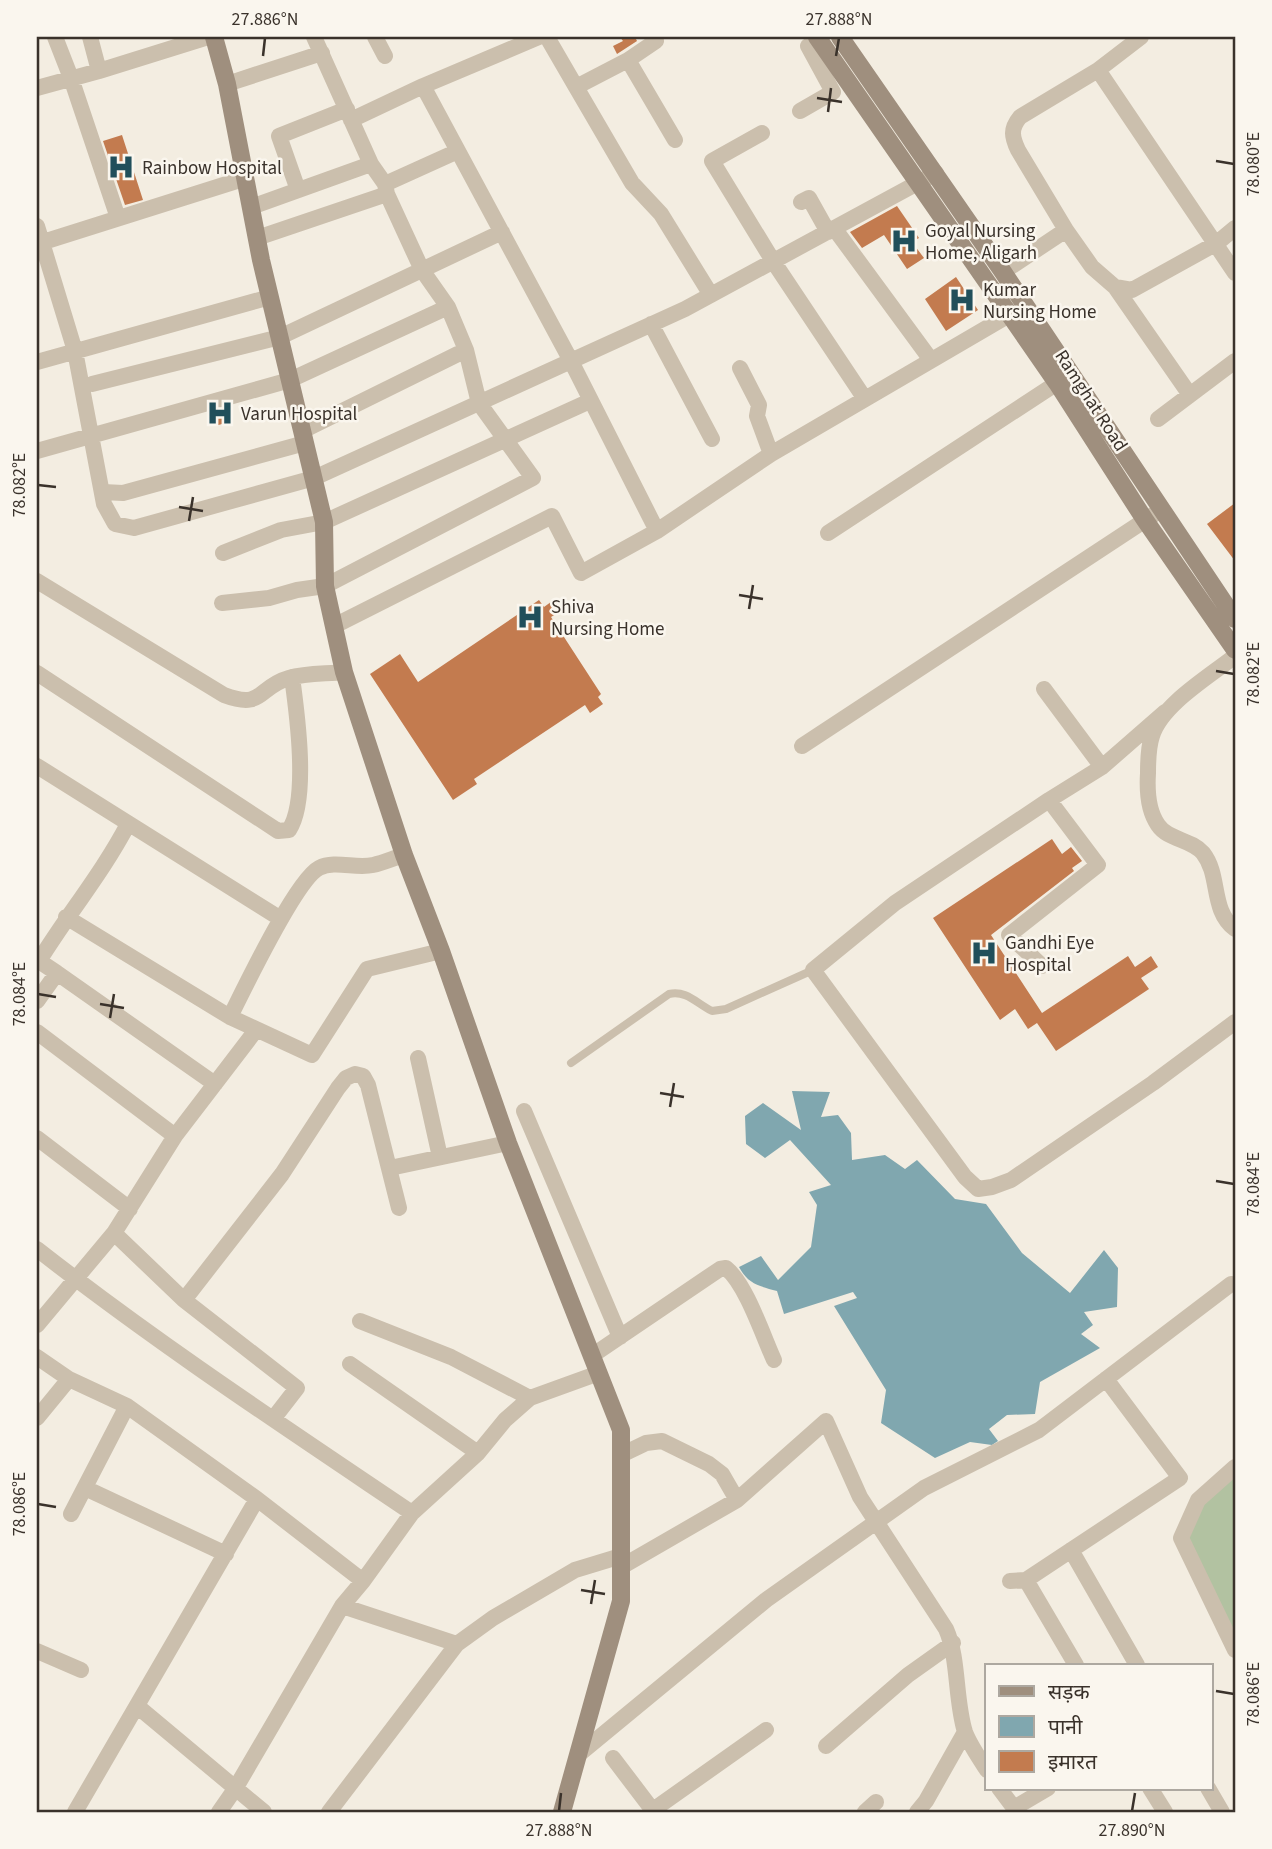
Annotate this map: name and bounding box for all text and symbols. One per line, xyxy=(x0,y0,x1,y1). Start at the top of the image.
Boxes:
text: 27.886°N xyxy=(232,7,298,32)
text: 27.888°N xyxy=(806,7,872,32)
text: 78.080°E xyxy=(1241,132,1266,196)
hospital icon: Rainbow Hospital xyxy=(106,152,136,182)
place label: Rainbow Hospital xyxy=(142,155,282,182)
place label: Goyal Nursing Home, Aligarh xyxy=(925,218,1037,267)
hospital icon: Goyal Nursing Home, Aligarh xyxy=(889,226,919,256)
place label: Kumar Nursing Home xyxy=(983,277,1096,326)
hospital icon: Kumar Nursing Home xyxy=(947,285,977,315)
street label: Ramghat Road xyxy=(1048,345,1134,457)
hospital icon: Varun Hospital xyxy=(205,398,235,428)
place label: Varun Hospital xyxy=(241,401,357,428)
text: 78.082°E xyxy=(7,453,32,517)
place label: Shiva Nursing Home xyxy=(551,594,664,643)
hospital icon: Shiva Nursing Home xyxy=(515,602,545,632)
text: 78.082°E xyxy=(1241,642,1266,706)
place label: Gandhi Eye Hospital xyxy=(1005,930,1094,979)
hospital icon: Gandhi Eye Hospital xyxy=(969,938,999,968)
text: 78.084°E xyxy=(7,962,32,1026)
text: 78.084°E xyxy=(1241,1152,1266,1216)
text: 78.086°E xyxy=(7,1472,32,1536)
text: 78.086°E xyxy=(1241,1662,1266,1726)
legend xyxy=(985,1664,1212,1790)
text: सड़क xyxy=(1048,1677,1090,1707)
text: पानी xyxy=(1048,1712,1083,1742)
text: इमारत xyxy=(1048,1747,1098,1777)
text: 27.888°N xyxy=(526,1818,592,1843)
text: 27.890°N xyxy=(1099,1818,1165,1843)

